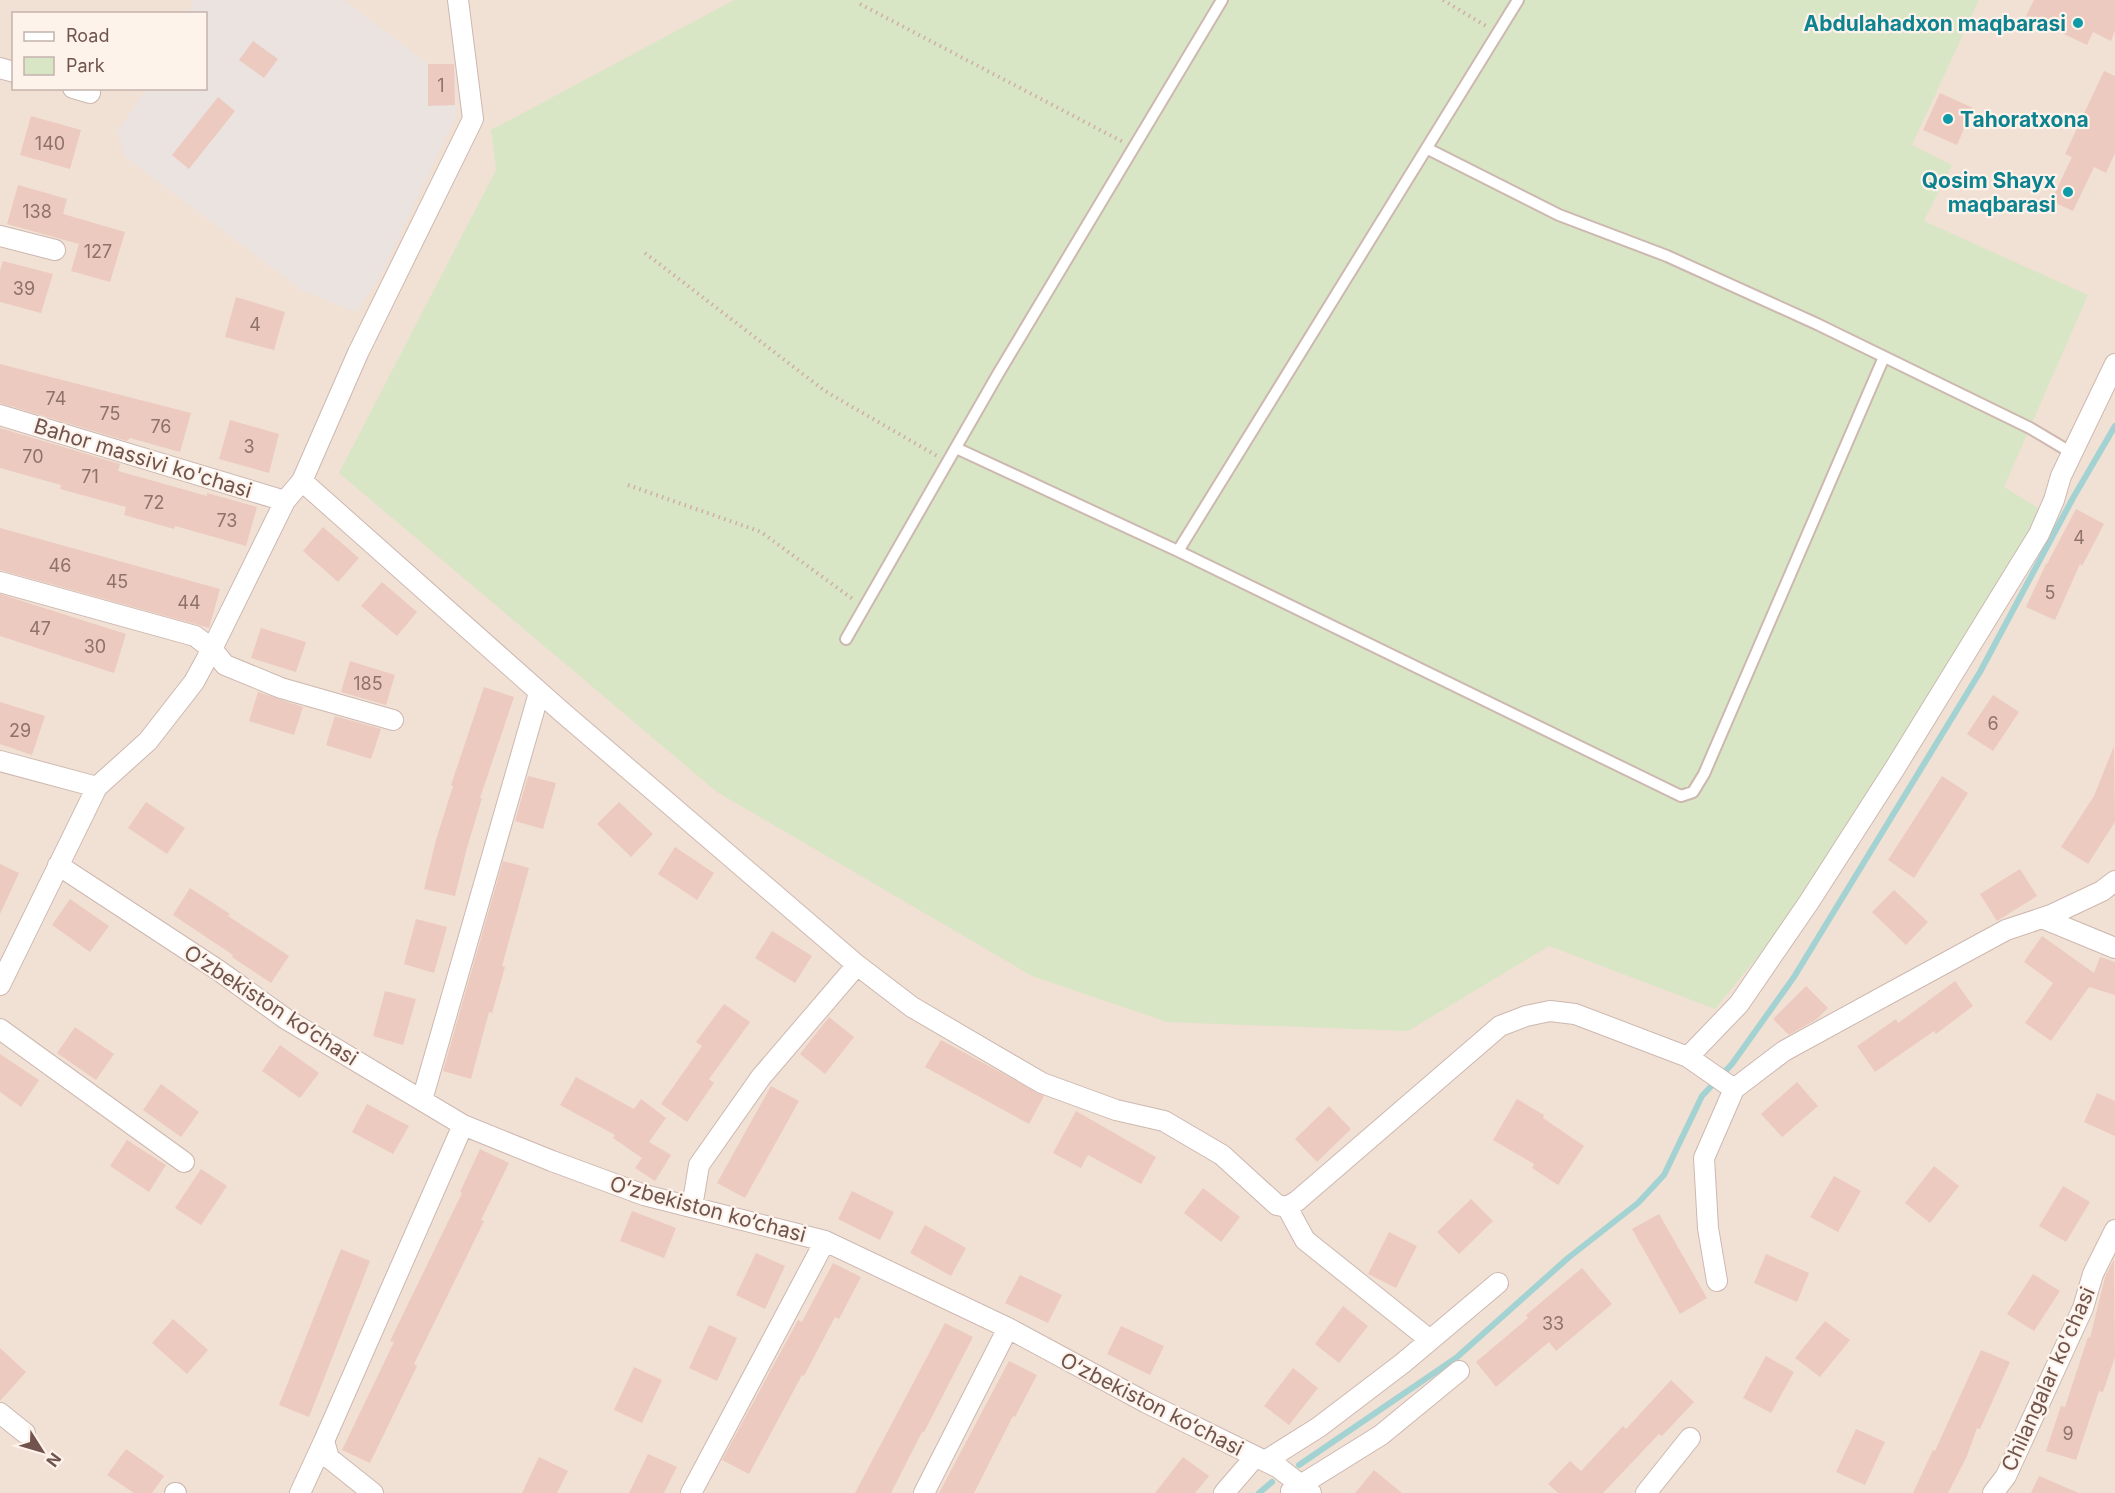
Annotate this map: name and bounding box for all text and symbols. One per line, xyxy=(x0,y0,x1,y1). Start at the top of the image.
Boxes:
place label: Abdulahadxon maqbarasi xyxy=(1804,11,2066,36)
legend xyxy=(12,12,207,90)
marker: Abdulahadxon maqbarasi xyxy=(2071,16,2085,30)
text: Road xyxy=(66,25,109,46)
text: Park xyxy=(66,55,105,76)
house number: 1 xyxy=(437,75,445,96)
place label: Tahoratxona xyxy=(1960,107,2089,132)
marker: Tahoratxona xyxy=(1941,112,1955,126)
house number: 140 xyxy=(35,133,65,154)
place label: Qosim Shayx maqbarasi xyxy=(1922,168,2056,217)
marker: Qosim Shayx maqbarasi xyxy=(2061,185,2075,199)
house number: 138 xyxy=(22,201,52,222)
house number: 127 xyxy=(84,241,112,262)
house number: 39 xyxy=(13,278,35,299)
house number: 4 xyxy=(249,314,261,335)
house number: 74 xyxy=(46,388,66,409)
house number: 75 xyxy=(100,403,120,424)
street label: Bahor massivi ko'chasi xyxy=(31,413,255,503)
house number: 76 xyxy=(150,416,172,437)
house number: 3 xyxy=(243,436,255,457)
house number: 70 xyxy=(22,446,44,467)
house number: 71 xyxy=(81,466,99,487)
house number: 72 xyxy=(143,492,165,513)
house number: 73 xyxy=(216,510,238,531)
house number: 4 xyxy=(2073,527,2085,548)
house number: 46 xyxy=(49,555,71,576)
house number: 45 xyxy=(106,571,128,592)
house number: 5 xyxy=(2045,582,2055,603)
house number: 44 xyxy=(177,592,201,613)
house number: 47 xyxy=(29,618,51,639)
house number: 30 xyxy=(84,636,106,657)
house number: 185 xyxy=(353,673,383,694)
house number: 6 xyxy=(1987,713,1999,734)
house number: 29 xyxy=(9,720,31,741)
street label: O‘zbekiston ko‘chasi xyxy=(179,939,363,1071)
street label: O‘zbekiston ko‘chasi xyxy=(607,1171,809,1247)
street label: Chilangalar ko'chasi xyxy=(1996,1283,2100,1475)
house number: 33 xyxy=(1542,1313,1564,1334)
street label: O‘zbekiston ko‘chasi xyxy=(1056,1347,1248,1461)
north arrow xyxy=(12,1421,72,1481)
house number: 9 xyxy=(2062,1423,2074,1444)
text: N xyxy=(42,1449,66,1471)

